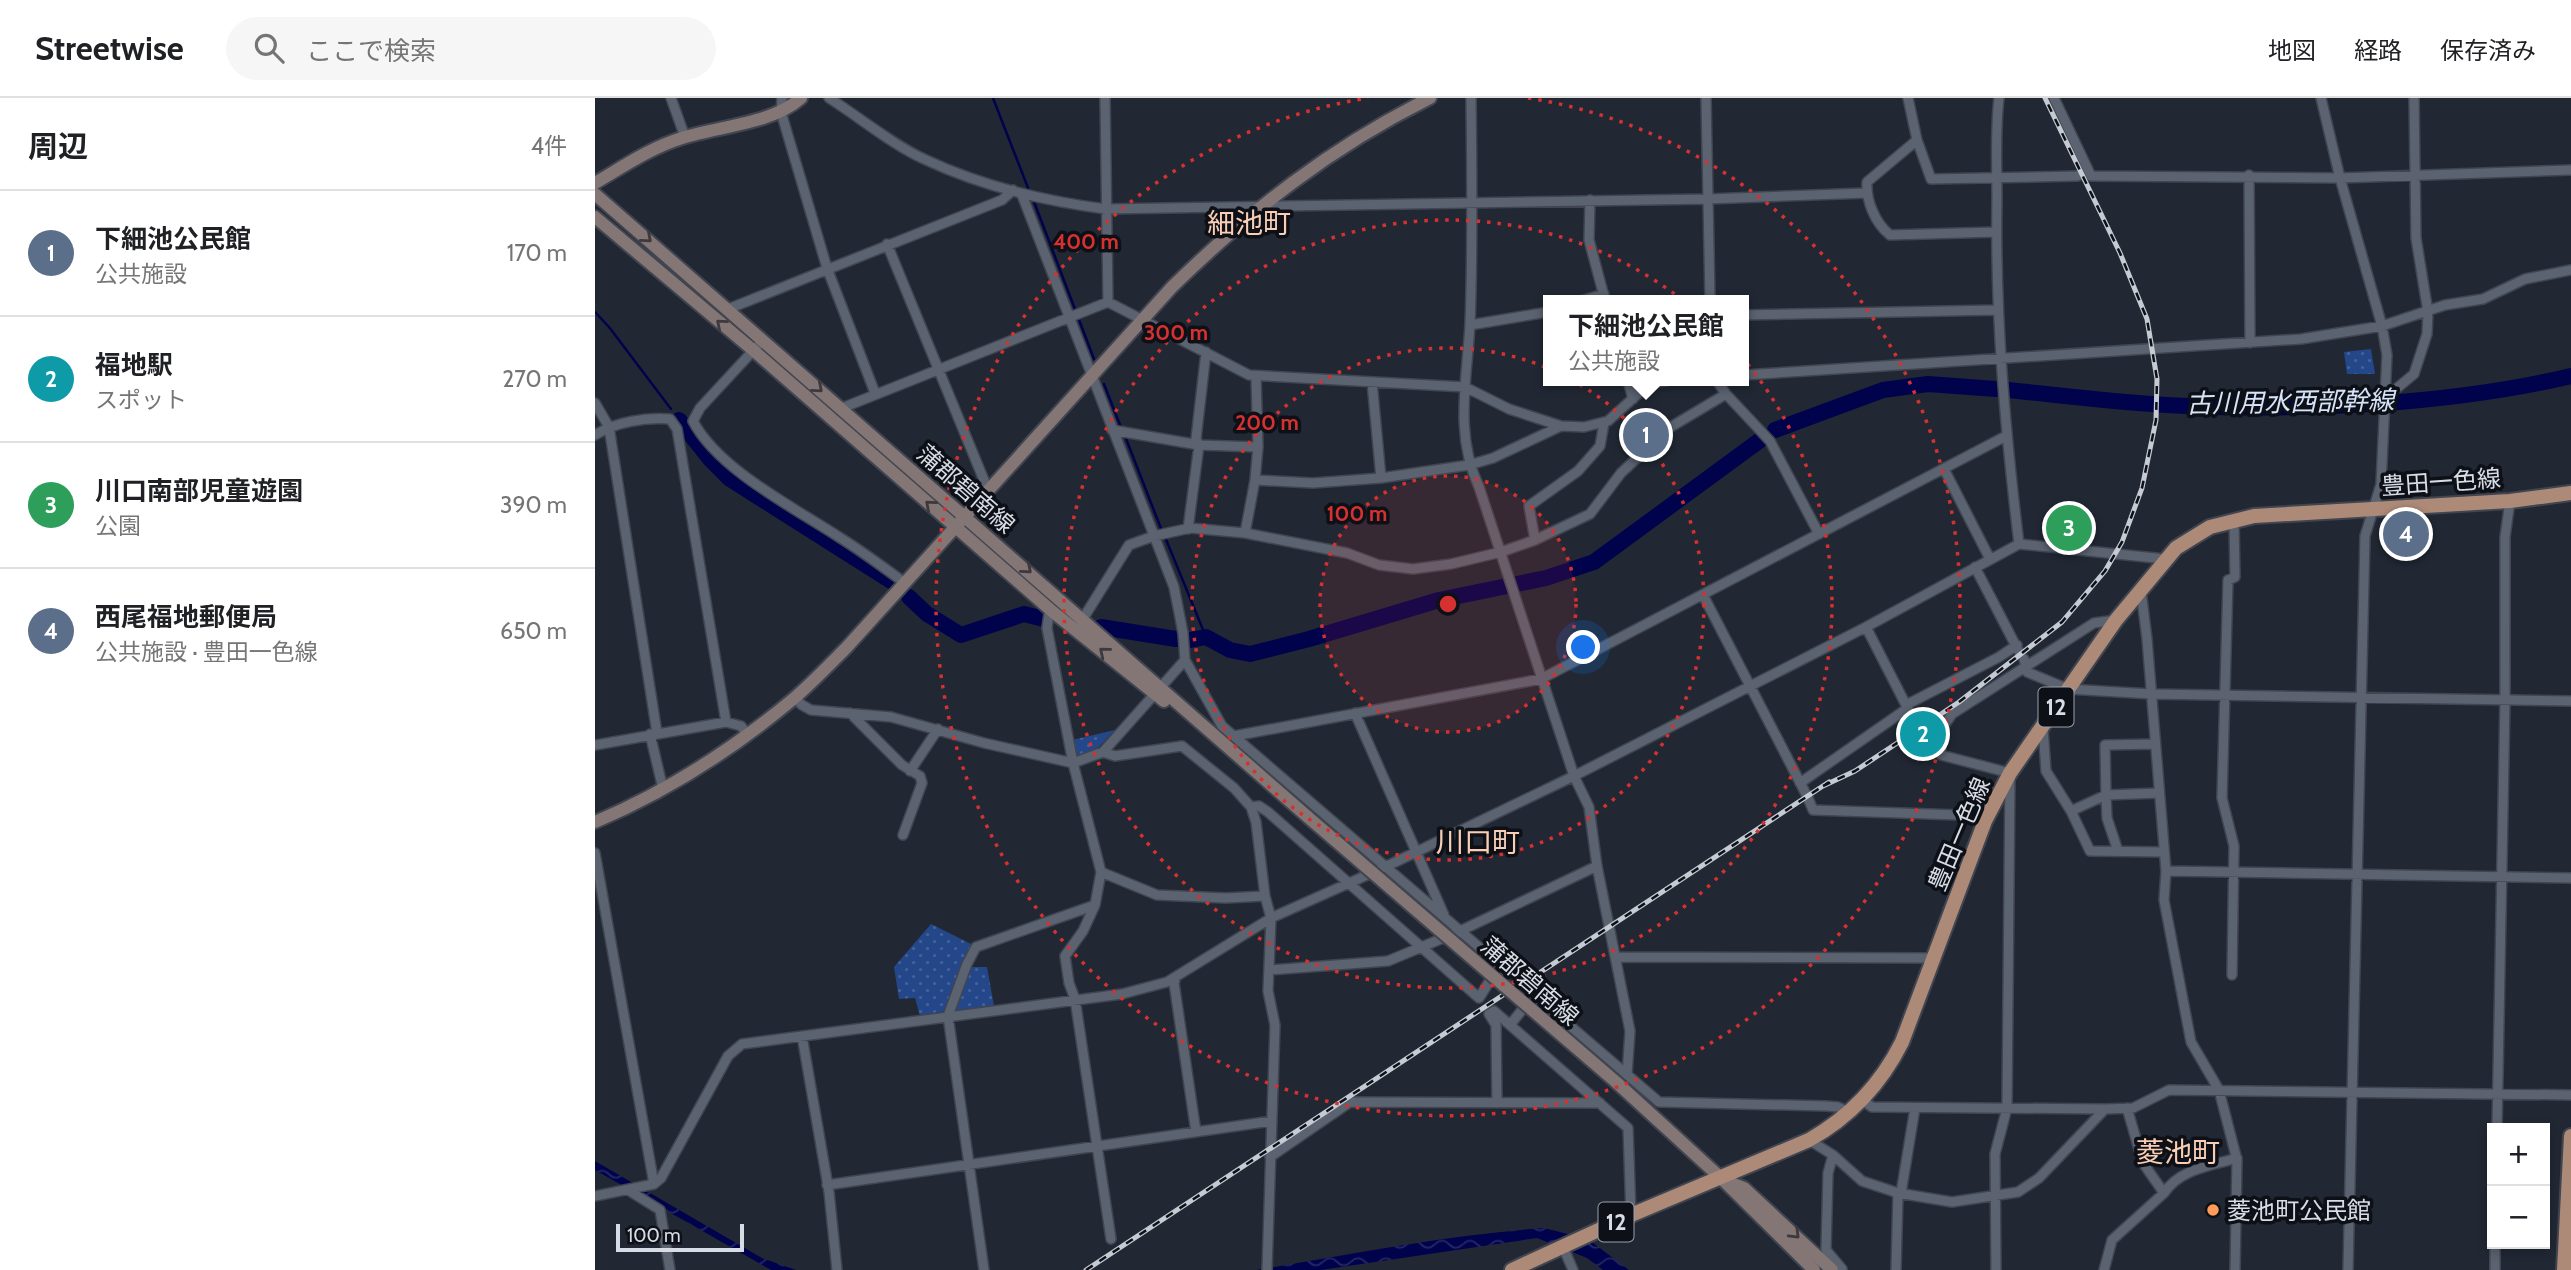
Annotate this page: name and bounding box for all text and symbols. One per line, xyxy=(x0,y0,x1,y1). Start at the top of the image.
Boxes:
search box xyxy=(226,17,716,80)
text: Streetwise xyxy=(35,28,184,68)
icon: search xyxy=(250,29,288,67)
text: ここで検索 xyxy=(306,35,436,67)
text: 地図 xyxy=(2268,36,2316,65)
text: 経路 xyxy=(2354,36,2402,65)
text: 保存済み xyxy=(2440,36,2536,65)
text: 周辺 xyxy=(28,128,88,165)
text: 4件 xyxy=(531,132,567,160)
district label: 細池町 xyxy=(1207,206,1291,240)
text: 下細池公民館 xyxy=(95,223,251,255)
text: 400 m xyxy=(1053,229,1119,254)
one-way arrow xyxy=(638,230,651,242)
text: 1 xyxy=(47,239,55,267)
text: 170 m xyxy=(507,239,567,267)
text: 公共施設 xyxy=(95,260,187,288)
popup xyxy=(1543,295,1749,386)
text: 下細池公民館 xyxy=(1568,310,1724,342)
one-way arrow xyxy=(717,319,729,332)
text: 300 m xyxy=(1144,320,1208,345)
text: 公共施設 xyxy=(1568,347,1660,375)
text: 福地駅 xyxy=(95,349,173,381)
text: 2 xyxy=(45,365,57,393)
text: 270 m xyxy=(502,365,567,393)
one-way arrow xyxy=(810,380,823,392)
water label: 古川用水西部幹線 xyxy=(2186,384,2397,420)
text: スポット xyxy=(95,386,187,414)
pin: 1 xyxy=(1623,409,1669,461)
text: 200 m xyxy=(1235,410,1299,435)
street label: 蒲郡碧南線 xyxy=(911,439,1021,539)
street label: 豊田一色線 xyxy=(2380,463,2502,501)
text: 川口南部児童遊園 xyxy=(95,475,303,507)
text: 3 xyxy=(45,491,57,519)
text: 390 m xyxy=(500,491,567,519)
one-way arrow xyxy=(925,501,938,513)
text: 100 m xyxy=(1327,501,1387,526)
pin: 3 xyxy=(2046,502,2092,554)
pin: 4 xyxy=(2383,508,2429,560)
text: 公園 xyxy=(95,512,141,540)
one-way arrow xyxy=(1018,561,1031,573)
centre of rings xyxy=(1436,592,1460,616)
text: 西尾福地郵便局 xyxy=(95,601,277,633)
text: 4 xyxy=(44,617,58,645)
text: 650 m xyxy=(500,617,567,645)
your location xyxy=(1566,630,1600,664)
text: 公共施設 · 豊田一色線 xyxy=(95,638,318,666)
one-way arrow xyxy=(1099,648,1112,660)
road number: 12 xyxy=(2039,688,2073,726)
pin: 2 xyxy=(1900,708,1946,760)
street label: 豊田一色線 xyxy=(1922,773,1996,895)
district label: 川口町 xyxy=(1436,825,1520,859)
street label: 蒲郡碧南線 xyxy=(1475,931,1585,1031)
map controls xyxy=(2487,1123,2550,1249)
button: + xyxy=(2487,1123,2550,1186)
district label: 菱池町 xyxy=(2136,1135,2220,1169)
button: − xyxy=(2487,1186,2550,1249)
place label: 菱池町公民館 xyxy=(2227,1196,2371,1225)
marker: 菱池町公民館 xyxy=(2205,1202,2221,1218)
road number: 12 xyxy=(1599,1203,1633,1242)
scale bar xyxy=(616,1221,744,1253)
text: 100 m xyxy=(627,1224,681,1247)
one-way arrow xyxy=(1787,1226,1800,1239)

